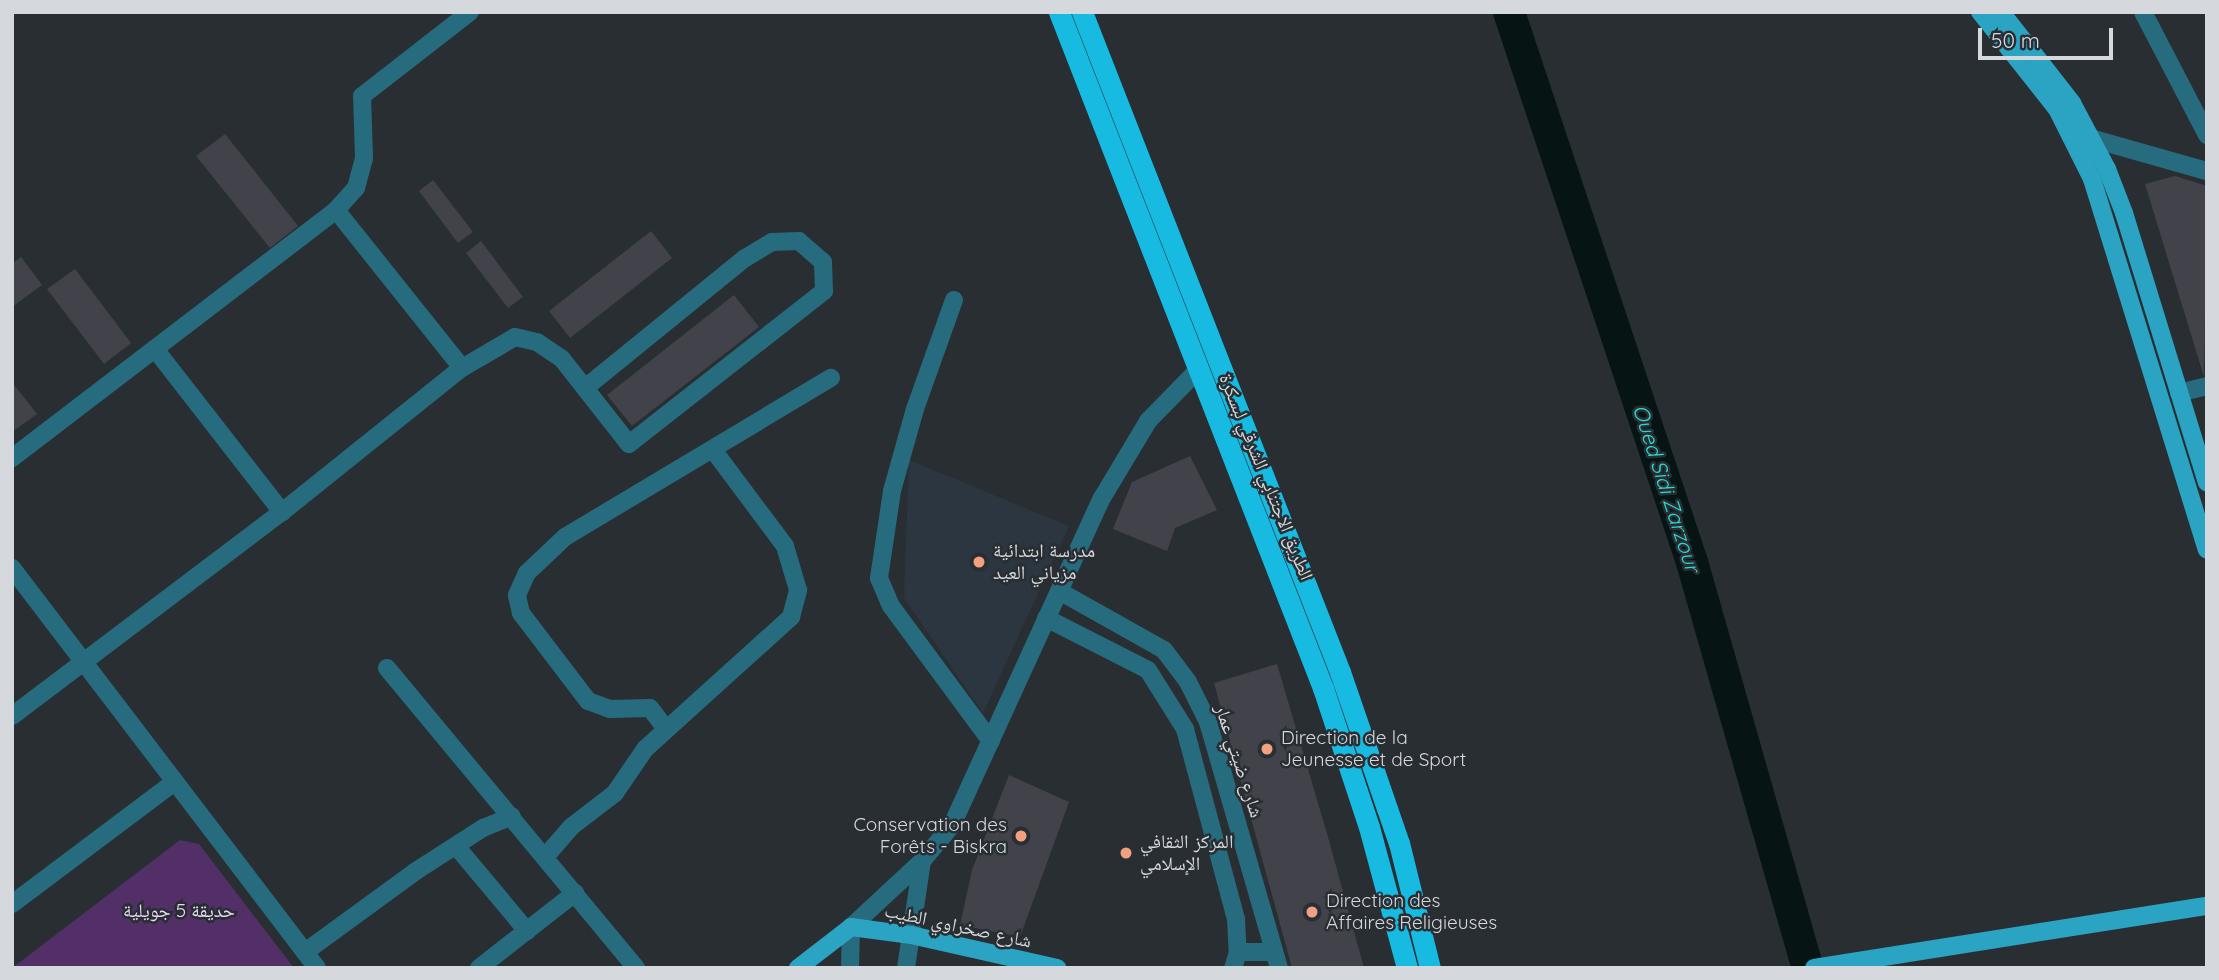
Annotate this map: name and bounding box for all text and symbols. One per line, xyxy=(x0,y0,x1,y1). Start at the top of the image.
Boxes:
scale bar xyxy=(1981,14,2116,58)
text: 50 m xyxy=(1991,27,2040,53)
street label: الطريق الاجتنابي الشرقي لبسكرة xyxy=(1214,370,1318,584)
water label: Oued Sidi Zarzour xyxy=(1628,401,1706,575)
place label: مدرسة ابتدائية مزياني العيد xyxy=(993,540,1095,584)
marker: مدرسة ابتدائية مزياني العيد xyxy=(971,554,987,570)
street label: شارع ضيتي عمار xyxy=(1210,701,1268,821)
place label: Direction de la Jeunesse et de Sport xyxy=(1281,727,1466,771)
marker: Direction de la Jeunesse et de Sport xyxy=(1259,741,1275,757)
place label: Conservation des Forêts - Biskra xyxy=(853,814,1007,858)
marker: Conservation des Forêts - Biskra xyxy=(1013,828,1029,844)
place label: المركز الثقافي الإسلامي xyxy=(1140,831,1233,875)
marker: المركز الثقافي الإسلامي xyxy=(1118,845,1134,861)
place label: Direction des Affaires Religieuses xyxy=(1326,890,1497,934)
street label: شارع صخراوي الطيب xyxy=(882,899,1034,953)
park label: حديقة 5 جويلية xyxy=(123,900,235,922)
marker: Direction des Affaires Religieuses xyxy=(1304,904,1320,920)

